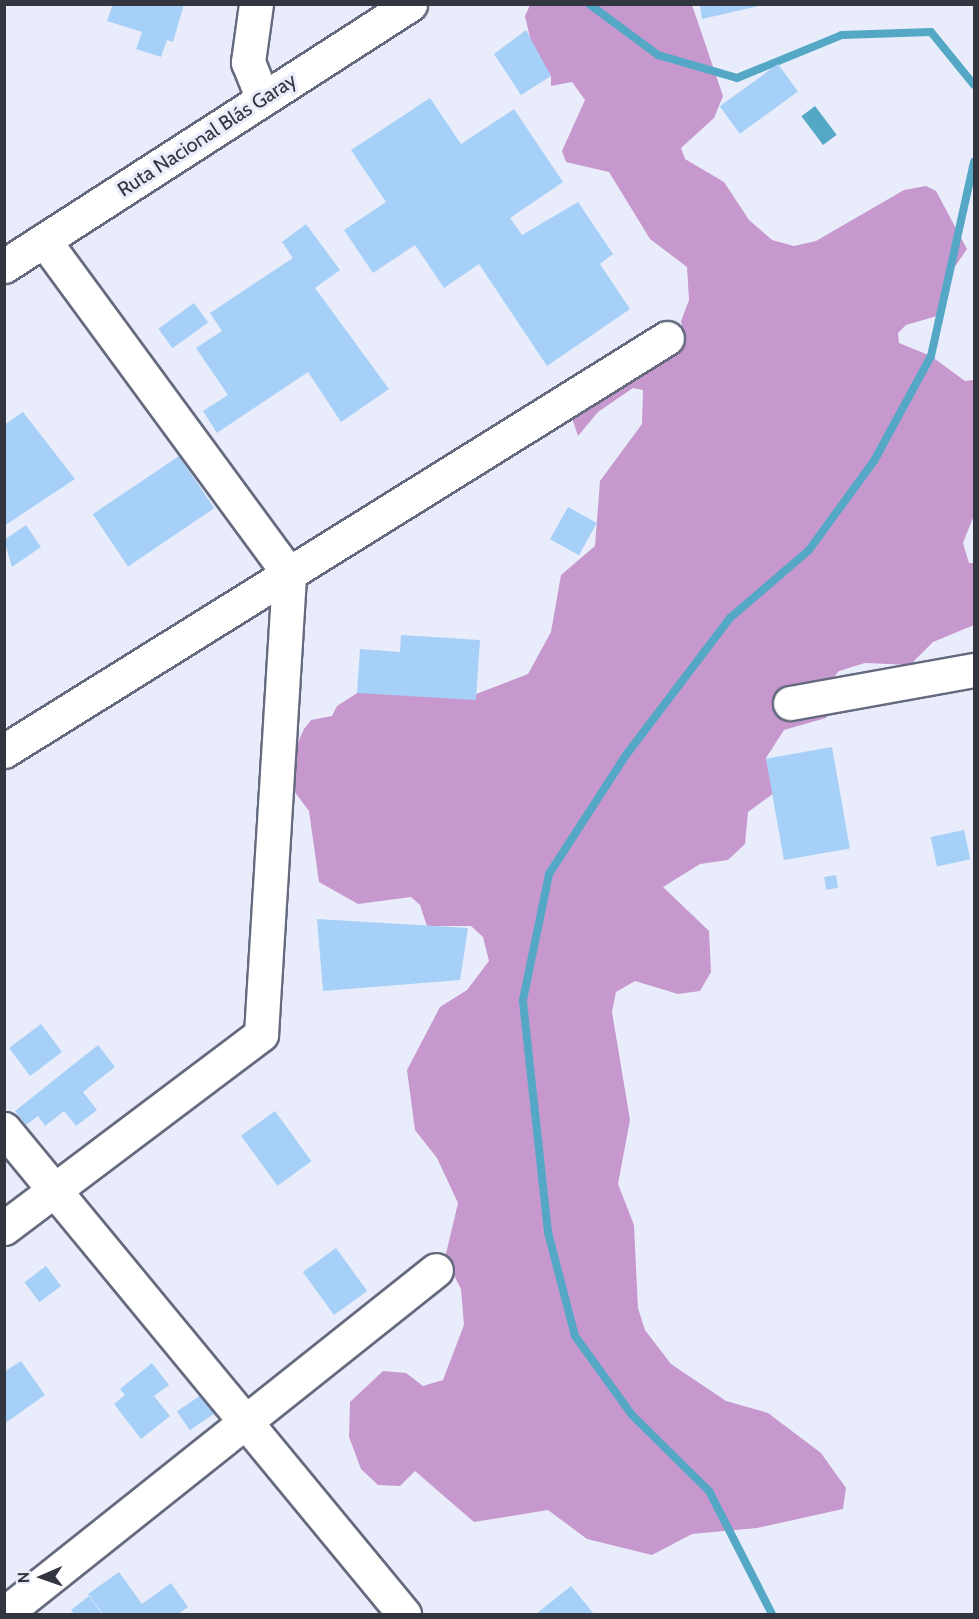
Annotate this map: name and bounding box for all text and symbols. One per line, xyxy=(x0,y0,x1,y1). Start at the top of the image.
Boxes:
street label: Ruta Nacional Blás Garay xyxy=(113,68,301,202)
north arrow xyxy=(12,1547,72,1607)
text: N xyxy=(14,1572,33,1584)

